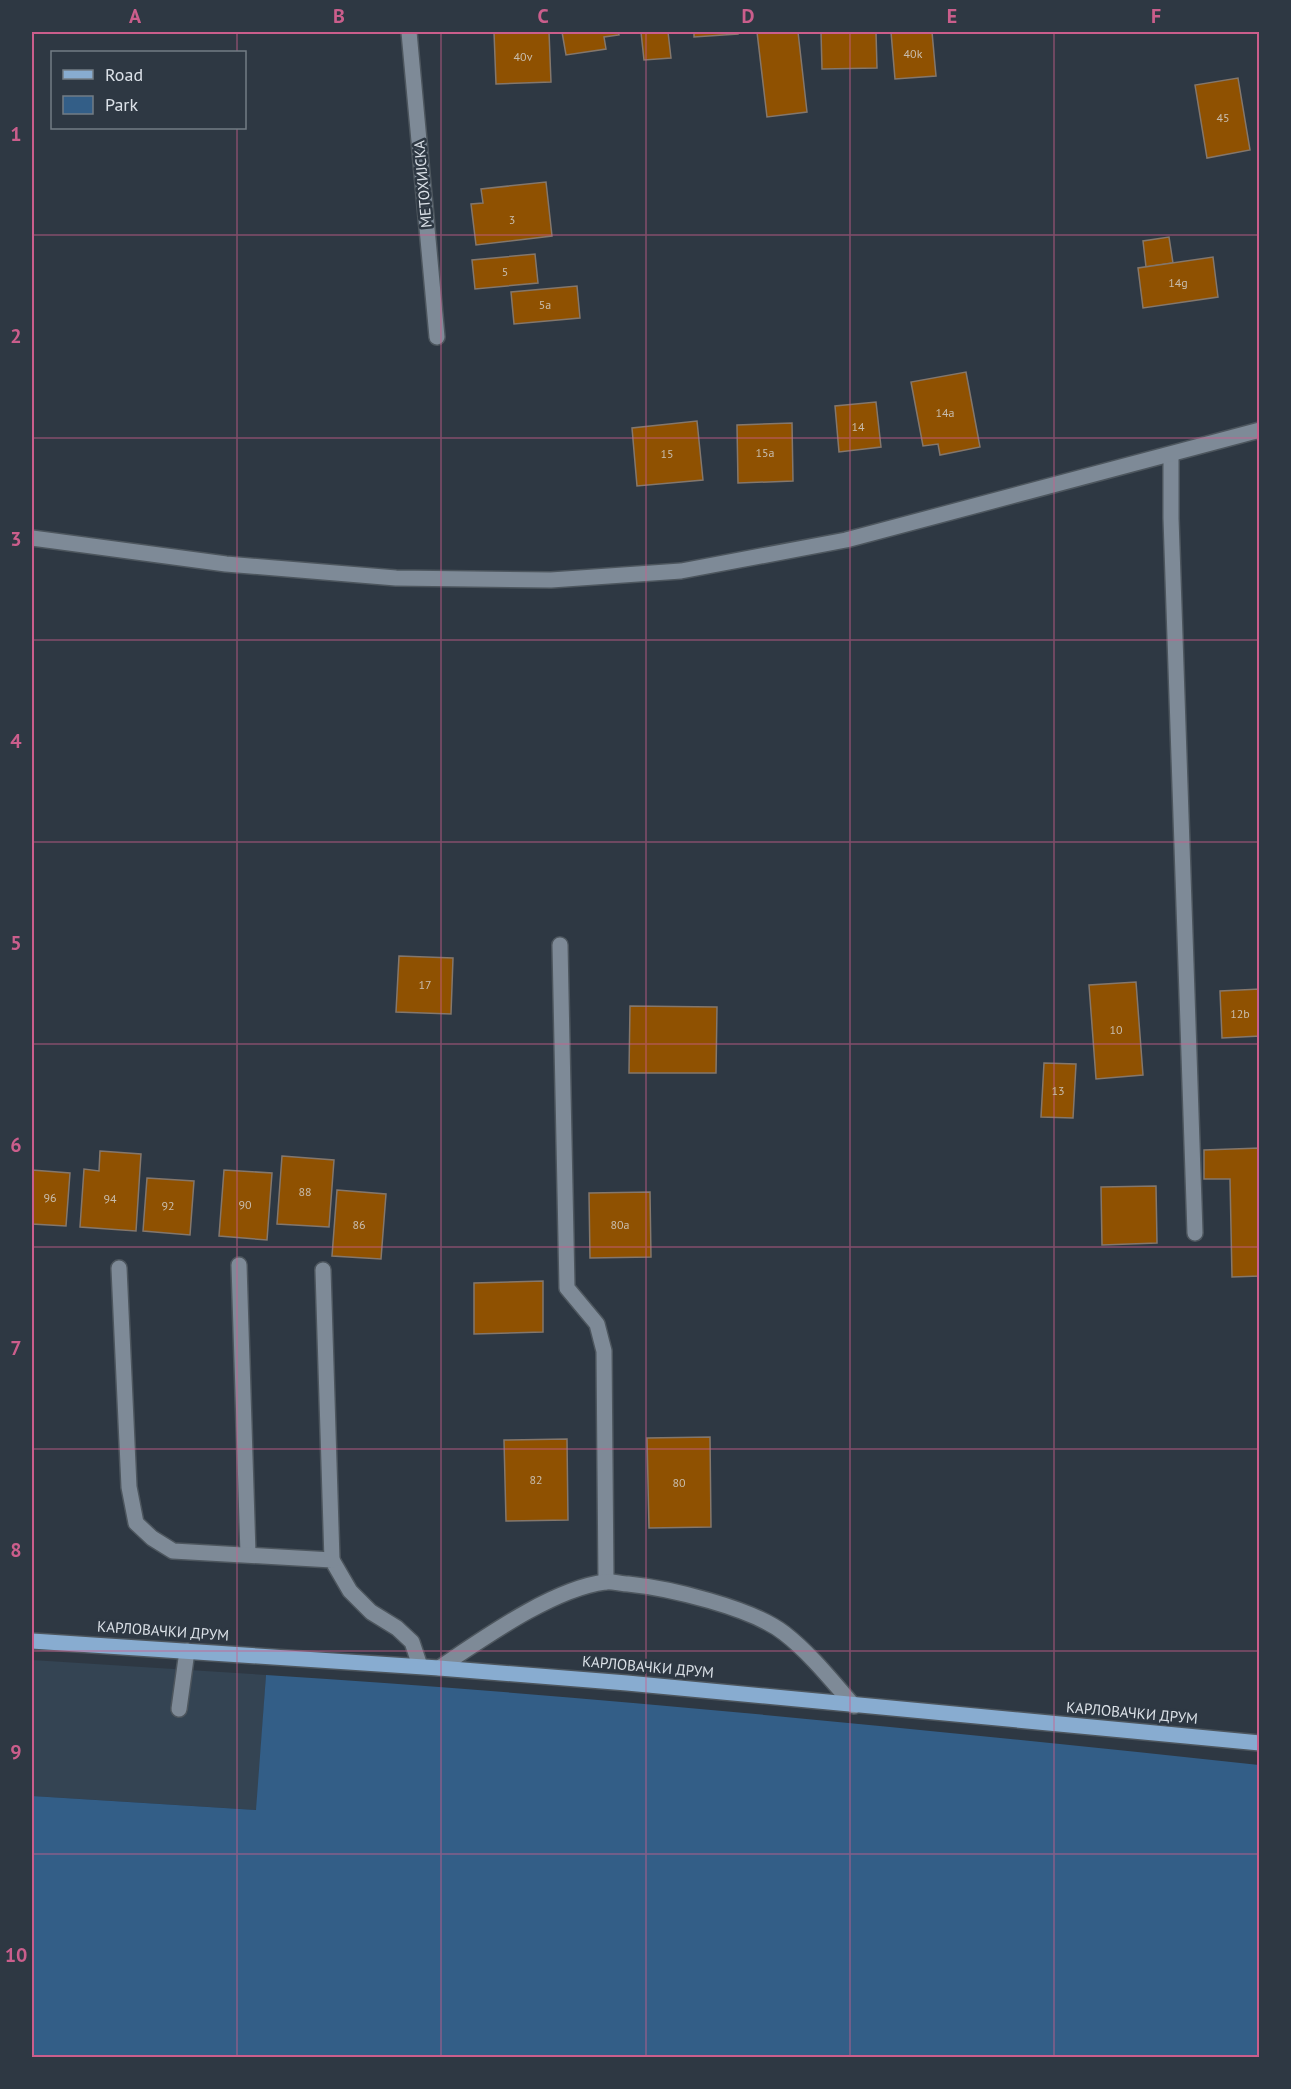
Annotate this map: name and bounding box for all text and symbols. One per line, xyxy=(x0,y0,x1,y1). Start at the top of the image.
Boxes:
text: A xyxy=(129,3,142,29)
text: B xyxy=(333,3,345,29)
text: C xyxy=(537,3,549,29)
text: D xyxy=(742,3,755,29)
text: E xyxy=(947,3,957,29)
text: F xyxy=(1151,3,1161,29)
house number: 40k xyxy=(904,46,923,61)
house number: 40v xyxy=(514,49,533,64)
legend xyxy=(51,51,246,129)
text: Road xyxy=(105,63,143,86)
text: Park xyxy=(105,93,138,116)
house number: 45 xyxy=(1216,110,1230,125)
text: 1 xyxy=(10,121,22,147)
street label: МЕТОХИЈСКА xyxy=(409,139,436,229)
house number: 3 xyxy=(509,212,515,227)
house number: 5 xyxy=(502,264,508,279)
house number: 14g xyxy=(1168,275,1188,290)
house number: 5a xyxy=(539,297,551,312)
text: 2 xyxy=(10,323,22,349)
house number: 14a xyxy=(935,405,955,420)
house number: 14 xyxy=(851,419,865,434)
house number: 15a xyxy=(755,445,775,460)
house number: 15 xyxy=(660,446,674,461)
text: 3 xyxy=(10,526,22,552)
text: 4 xyxy=(10,728,22,754)
text: 5 xyxy=(10,930,22,956)
house number: 17 xyxy=(418,977,432,992)
house number: 12b xyxy=(1230,1006,1250,1021)
house number: 10 xyxy=(1109,1022,1123,1037)
house number: 13 xyxy=(1051,1083,1065,1098)
text: 6 xyxy=(10,1132,22,1158)
house number: 88 xyxy=(298,1184,312,1199)
house number: 96 xyxy=(43,1190,57,1205)
house number: 94 xyxy=(103,1191,117,1206)
house number: 90 xyxy=(238,1197,252,1212)
house number: 92 xyxy=(161,1198,175,1213)
house number: 86 xyxy=(352,1217,366,1232)
house number: 80a xyxy=(610,1217,630,1232)
text: 7 xyxy=(10,1335,22,1361)
house number: 82 xyxy=(529,1472,543,1487)
house number: 80 xyxy=(672,1475,686,1490)
text: 8 xyxy=(10,1537,22,1563)
street label: КАРЛОВАЧКИ ДРУМ xyxy=(96,1616,230,1645)
street label: КАРЛОВАЧКИ ДРУМ xyxy=(581,1651,715,1682)
street label: КАРЛОВАЧКИ ДРУМ xyxy=(1065,1697,1199,1728)
text: 9 xyxy=(10,1739,22,1765)
text: 10 xyxy=(5,1942,27,1968)

